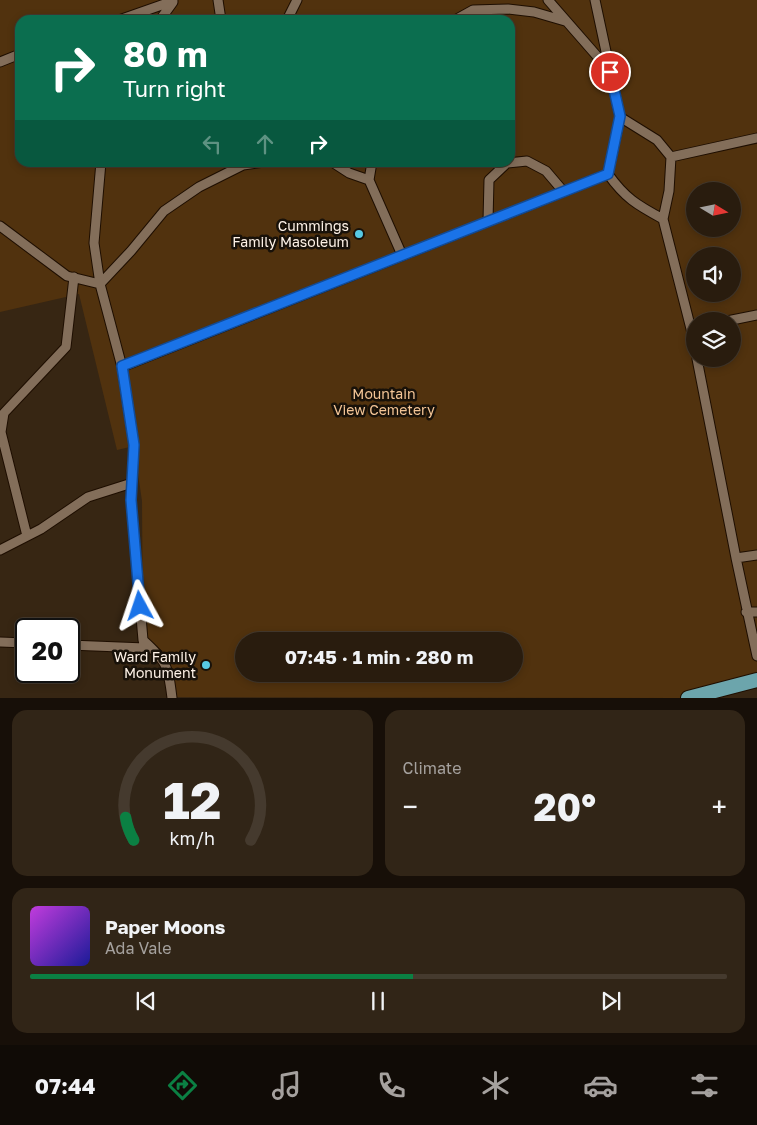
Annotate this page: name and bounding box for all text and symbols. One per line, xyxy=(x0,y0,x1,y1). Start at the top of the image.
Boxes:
text: 80 m xyxy=(123,33,208,75)
icon: right xyxy=(40,35,105,100)
pin xyxy=(589,51,631,93)
icon: arrive xyxy=(596,58,624,86)
text: Turn right xyxy=(123,75,226,102)
icon: left xyxy=(198,130,226,158)
icon: ahead xyxy=(251,130,279,158)
icon: right xyxy=(304,130,332,158)
north arrow xyxy=(686,182,741,238)
map controls xyxy=(686,182,741,367)
place label: Cummings Family Masoleum xyxy=(232,217,349,250)
marker: Cummings Family Masoleum xyxy=(353,228,365,240)
button: sound xyxy=(686,247,741,302)
button: layers xyxy=(686,312,741,367)
park label: Mountain View Cemetery xyxy=(333,385,435,418)
position arrow xyxy=(113,579,165,631)
speed limit sign: 20 xyxy=(15,618,80,683)
text: 07:45 · 1 min · 280 m xyxy=(285,645,473,668)
place label: Ward Family Monument xyxy=(114,648,196,681)
marker: Ward Family Monument xyxy=(200,659,212,671)
text: Climate xyxy=(403,758,462,778)
text: 12 xyxy=(163,768,222,830)
text: 20° xyxy=(533,784,596,829)
text: − xyxy=(403,790,418,823)
text: + xyxy=(712,790,727,823)
text: km/h xyxy=(170,827,215,849)
text: Paper Moons xyxy=(105,915,225,938)
text: Ada Vale xyxy=(105,938,171,958)
icon: previous xyxy=(132,987,160,1015)
icon: pause xyxy=(364,987,392,1015)
icon: next xyxy=(597,987,625,1015)
icon: directions xyxy=(165,1068,200,1103)
icon: music xyxy=(269,1068,304,1103)
icon: phone xyxy=(374,1068,409,1103)
icon: climate xyxy=(478,1068,513,1103)
icon: car xyxy=(583,1068,618,1103)
icon: filters xyxy=(687,1068,722,1103)
text: 07:44 xyxy=(35,1072,96,1099)

